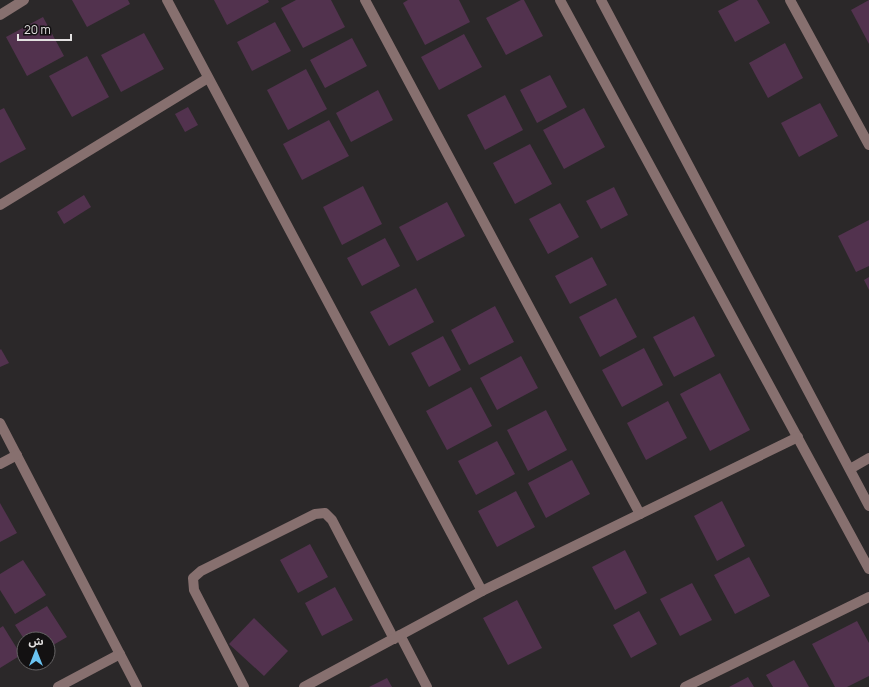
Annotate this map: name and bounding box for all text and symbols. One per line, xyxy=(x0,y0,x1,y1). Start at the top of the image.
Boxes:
scale bar xyxy=(18,16,71,42)
text: 20 m xyxy=(24,21,51,38)
north arrow xyxy=(16,631,56,671)
text: ش xyxy=(28,633,44,648)

